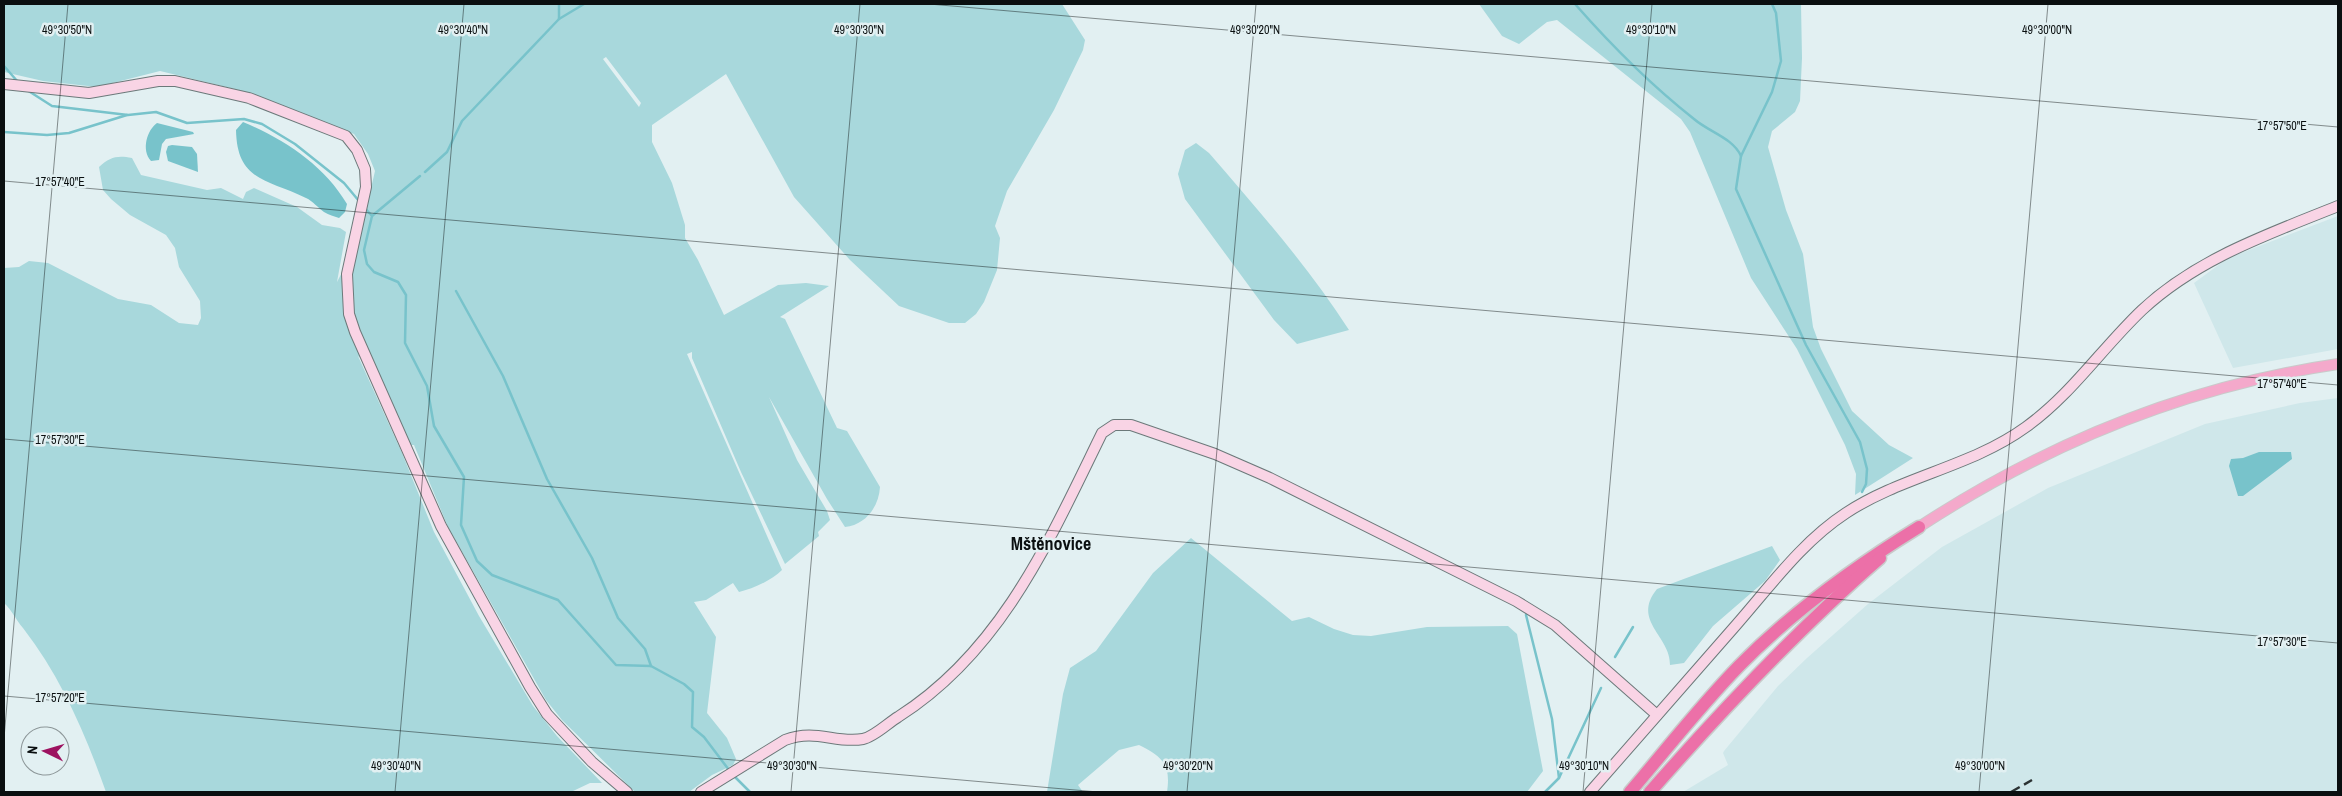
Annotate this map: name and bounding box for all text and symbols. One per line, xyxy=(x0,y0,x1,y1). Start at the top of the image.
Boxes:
text: 49°30'50"N xyxy=(42,22,92,38)
text: 49°30'40"N xyxy=(438,22,488,38)
text: 49°30'30"N xyxy=(834,22,884,38)
text: 49°30'20"N xyxy=(1230,22,1280,38)
text: 49°30'10"N xyxy=(1626,22,1676,38)
text: 49°30'00"N xyxy=(2022,22,2072,38)
text: 17°57'50"E xyxy=(2257,118,2307,134)
text: 17°57'40"E xyxy=(35,174,85,190)
text: 17°57'40"E xyxy=(2257,376,2307,392)
text: 17°57'30"E xyxy=(35,432,85,448)
district label: Mštěnovice xyxy=(1011,531,1091,556)
text: 17°57'30"E xyxy=(2257,634,2307,650)
text: 17°57'20"E xyxy=(35,690,85,706)
north arrow xyxy=(20,726,70,776)
text: N xyxy=(23,745,41,755)
text: 49°30'40"N xyxy=(371,758,421,774)
text: 49°30'30"N xyxy=(767,758,817,774)
text: 49°30'20"N xyxy=(1163,758,1213,774)
text: 49°30'10"N xyxy=(1559,758,1609,774)
text: 49°30'00"N xyxy=(1955,758,2005,774)

